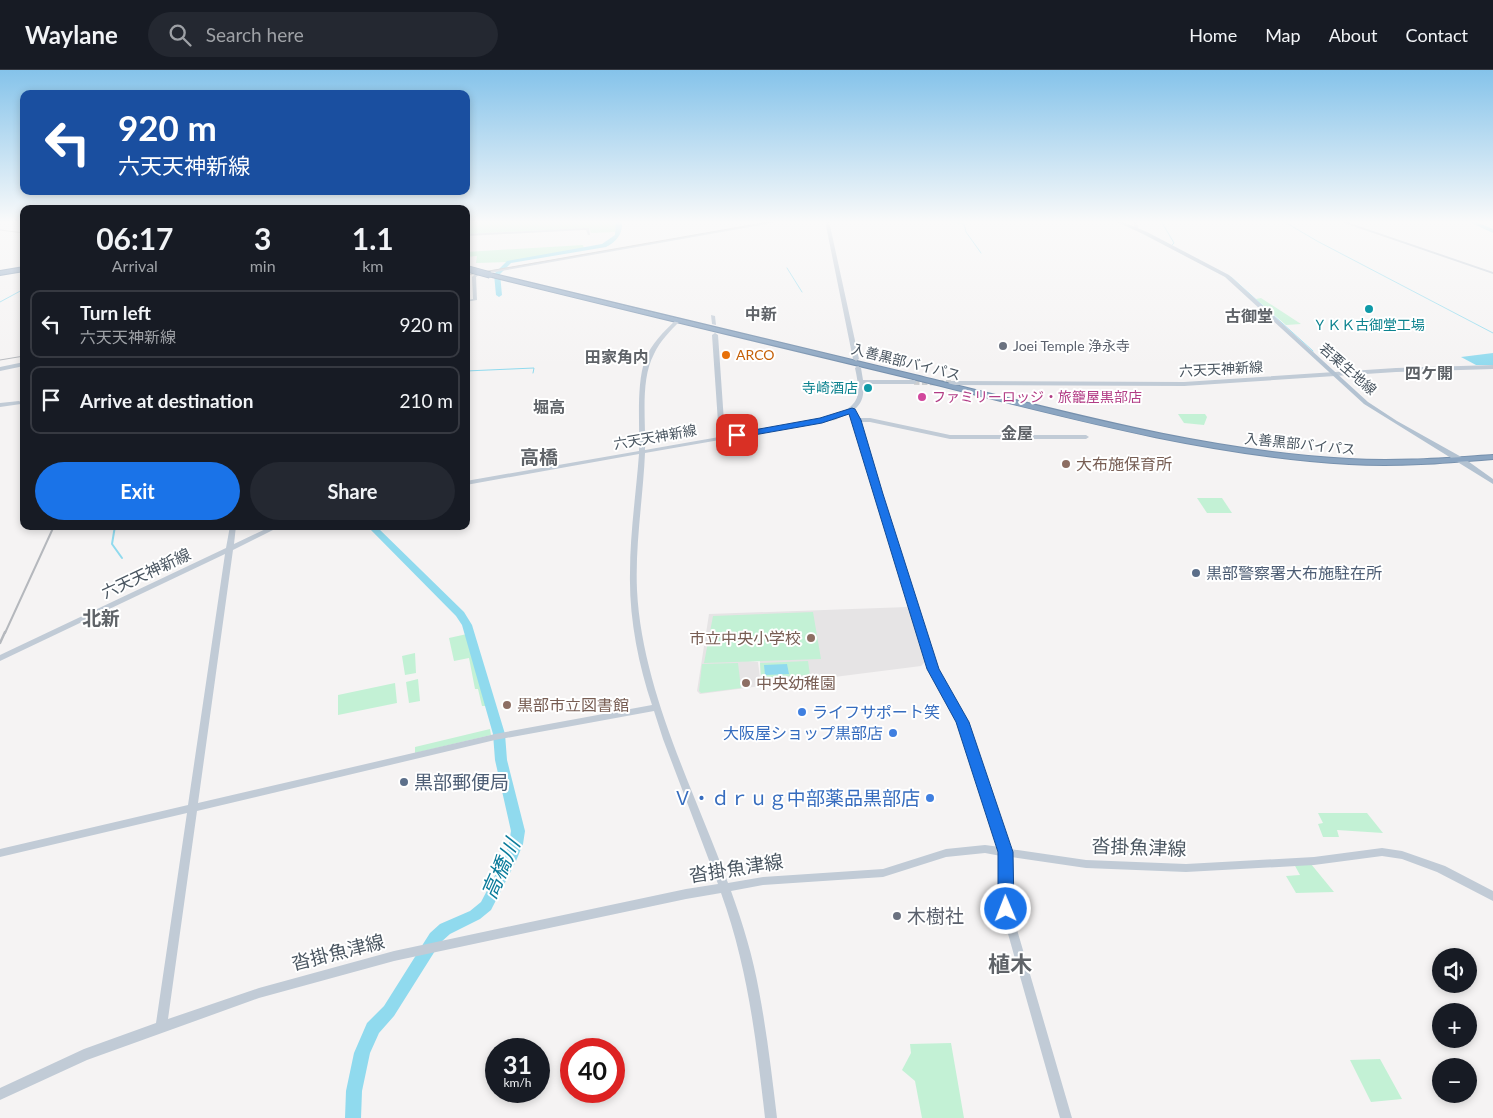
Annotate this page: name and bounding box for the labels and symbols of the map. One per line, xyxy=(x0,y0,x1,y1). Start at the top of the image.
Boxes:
marker: ＹＫＫ古御堂工場 xyxy=(1363,303,1375,315)
district label: 中新 xyxy=(745,304,777,323)
district label: 古御堂 xyxy=(1225,306,1273,325)
place label: ＹＫＫ古御堂工場 xyxy=(1313,316,1425,333)
place label: Joei Temple 浄永寺 xyxy=(1013,337,1130,354)
street label: 若栗生地線 xyxy=(1316,339,1380,398)
street label: 入善黒部バイパス xyxy=(850,340,962,383)
marker: Joei Temple 浄永寺 xyxy=(997,340,1009,352)
place label: ARCO xyxy=(736,346,775,363)
district label: 田家角内 xyxy=(585,347,649,366)
marker: ARCO xyxy=(720,349,732,361)
street label: 六天天神新線 xyxy=(1179,358,1263,379)
district label: 四ケ開 xyxy=(1405,363,1453,382)
place label: 寺崎酒店 xyxy=(802,379,858,396)
marker: 寺崎酒店 xyxy=(862,382,874,394)
place label: ファミリーロッジ・旅籠屋黒部店 xyxy=(932,388,1142,405)
marker: ファミリーロッジ・旅籠屋黒部店 xyxy=(916,391,928,403)
district label: 堀高 xyxy=(533,397,565,416)
pin xyxy=(716,414,758,456)
street label: 六天天神新線 xyxy=(612,421,698,452)
district label: 金屋 xyxy=(1001,423,1033,442)
street label: 入善黒部バイパス xyxy=(1244,429,1357,458)
district label: 高橋 xyxy=(520,445,558,468)
place label: 大布施保育所 xyxy=(1076,454,1172,473)
marker: 大布施保育所 xyxy=(1060,458,1072,470)
street label: 六天天神新線 xyxy=(98,544,193,601)
place label: 黒部警察署大布施駐在所 xyxy=(1206,563,1382,582)
marker: 黒部警察署大布施駐在所 xyxy=(1190,567,1202,579)
district label: 北新 xyxy=(82,606,120,629)
place label: 市立中央小学校 xyxy=(689,628,801,647)
marker: 市立中央小学校 xyxy=(805,632,817,644)
place label: 中央幼稚園 xyxy=(756,673,836,692)
marker: 中央幼稚園 xyxy=(740,677,752,689)
place label: 黒部市立図書館 xyxy=(517,695,629,714)
marker: 黒部市立図書館 xyxy=(501,699,513,711)
place label: ライフサポート笑 xyxy=(812,702,940,721)
marker: ライフサポート笑 xyxy=(796,706,808,718)
place label: 大阪屋ショップ黒部店 xyxy=(723,723,883,742)
marker: 大阪屋ショップ黒部店 xyxy=(887,727,899,739)
place label: 黒部郵便局 xyxy=(414,770,509,793)
marker: 黒部郵便局 xyxy=(398,776,410,788)
place label: Ｖ・ｄｒｕｇ中部薬品黒部店 xyxy=(673,786,920,810)
marker: Ｖ・ｄｒｕｇ中部薬品黒部店 xyxy=(924,792,936,804)
water label: 高橋川 xyxy=(475,833,525,902)
street label: 沓掛魚津線 xyxy=(1091,833,1187,860)
street label: 沓掛魚津線 xyxy=(687,849,785,886)
position arrow xyxy=(979,882,1031,934)
place label: 木樹社 xyxy=(907,904,964,927)
marker: 木樹社 xyxy=(891,910,903,922)
street label: 沓掛魚津線 xyxy=(289,929,387,974)
district label: 植木 xyxy=(988,950,1032,977)
speed limit sign: 40 xyxy=(560,1038,625,1103)

